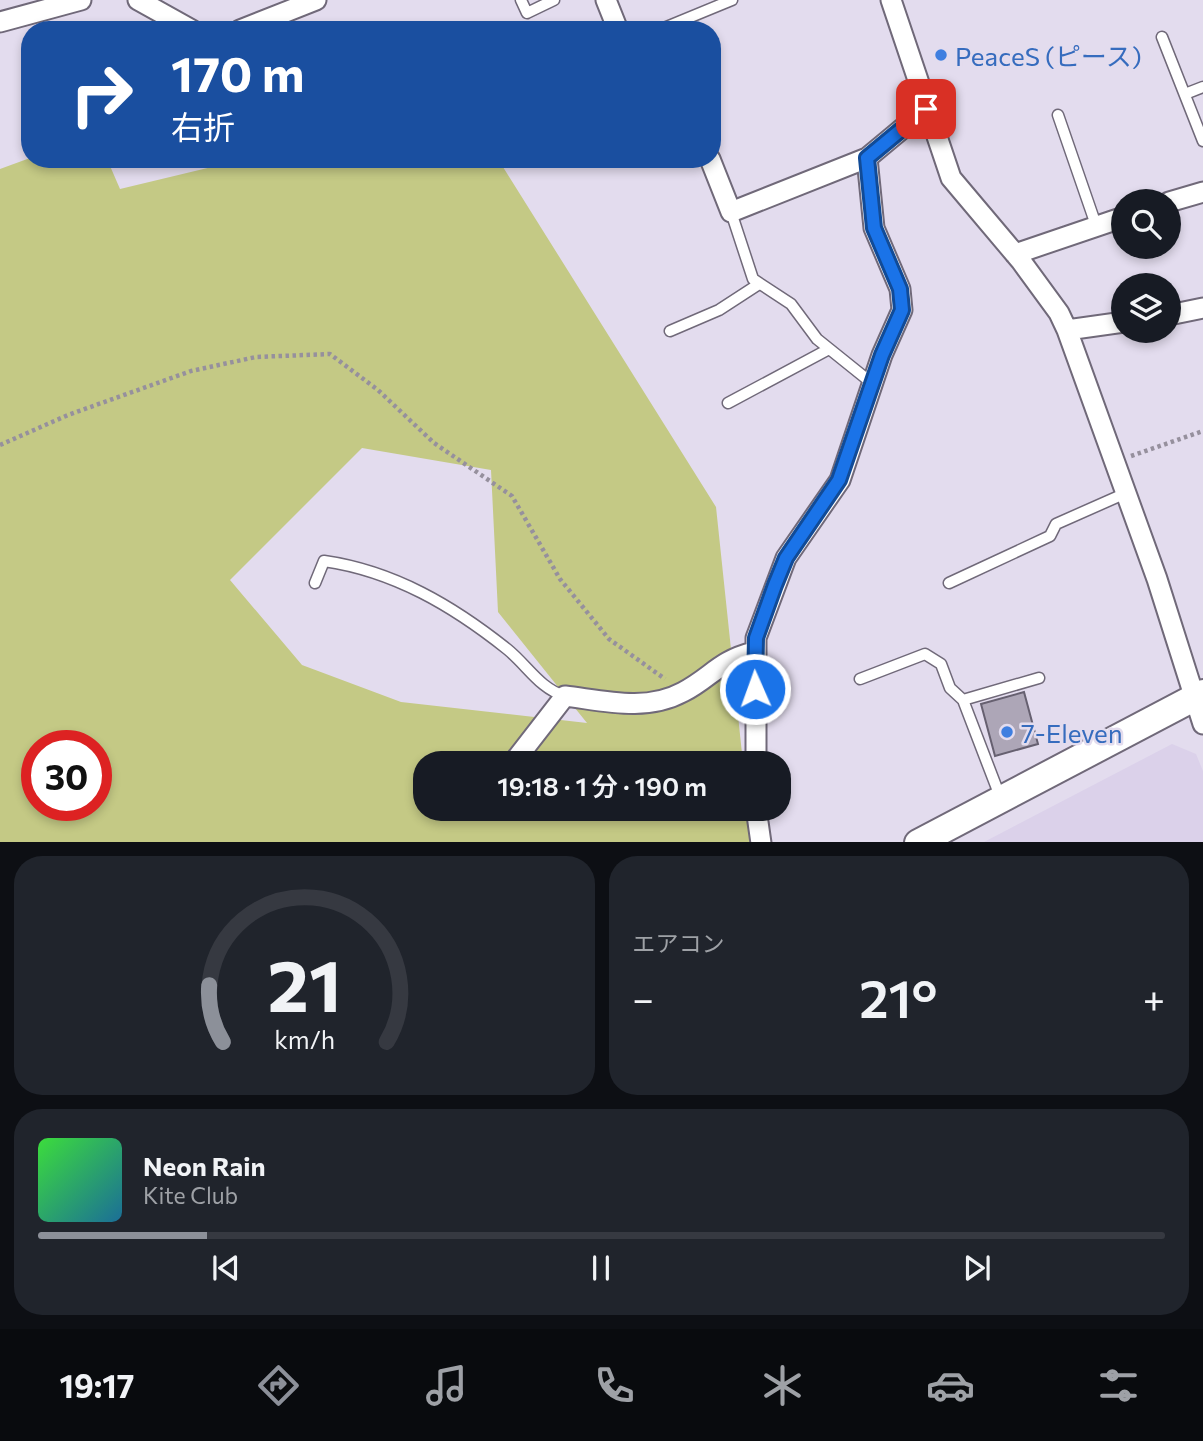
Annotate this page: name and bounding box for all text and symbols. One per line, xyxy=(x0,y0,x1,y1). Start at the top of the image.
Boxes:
place label: PeaceS (ピース) xyxy=(955,40,1142,71)
text: 170 m xyxy=(171,42,304,102)
marker: PeaceS (ピース) xyxy=(933,47,949,63)
icon: right xyxy=(56,49,147,140)
pin xyxy=(896,79,956,139)
icon: arrive xyxy=(907,90,945,128)
text: 右折 xyxy=(171,106,235,146)
map controls xyxy=(1111,189,1181,343)
button: search xyxy=(1111,189,1181,259)
button: layers xyxy=(1111,273,1181,343)
position arrow xyxy=(718,652,792,726)
place label: 7-Eleven xyxy=(1021,717,1123,748)
marker: 7-Eleven xyxy=(999,724,1015,740)
speed limit sign: 30 xyxy=(21,730,112,821)
text: 19:18 · 1 分 · 190 m xyxy=(497,770,707,801)
text: エアコン xyxy=(633,929,725,957)
text: 21 xyxy=(267,938,341,1027)
text: 21° xyxy=(859,965,938,1029)
text: − xyxy=(633,974,654,1021)
text: + xyxy=(1143,974,1165,1021)
text: km/h xyxy=(274,1023,335,1053)
text: Neon Rain xyxy=(143,1150,266,1181)
text: Kite Club xyxy=(143,1181,238,1209)
icon: previous xyxy=(207,1249,245,1287)
icon: pause xyxy=(582,1249,620,1287)
icon: next xyxy=(958,1249,996,1287)
icon: directions xyxy=(254,1361,303,1410)
icon: music xyxy=(422,1361,471,1410)
icon: phone xyxy=(590,1361,639,1410)
icon: climate xyxy=(758,1361,807,1410)
icon: car xyxy=(926,1361,975,1410)
icon: filters xyxy=(1094,1361,1143,1410)
text: 19:17 xyxy=(60,1365,134,1405)

